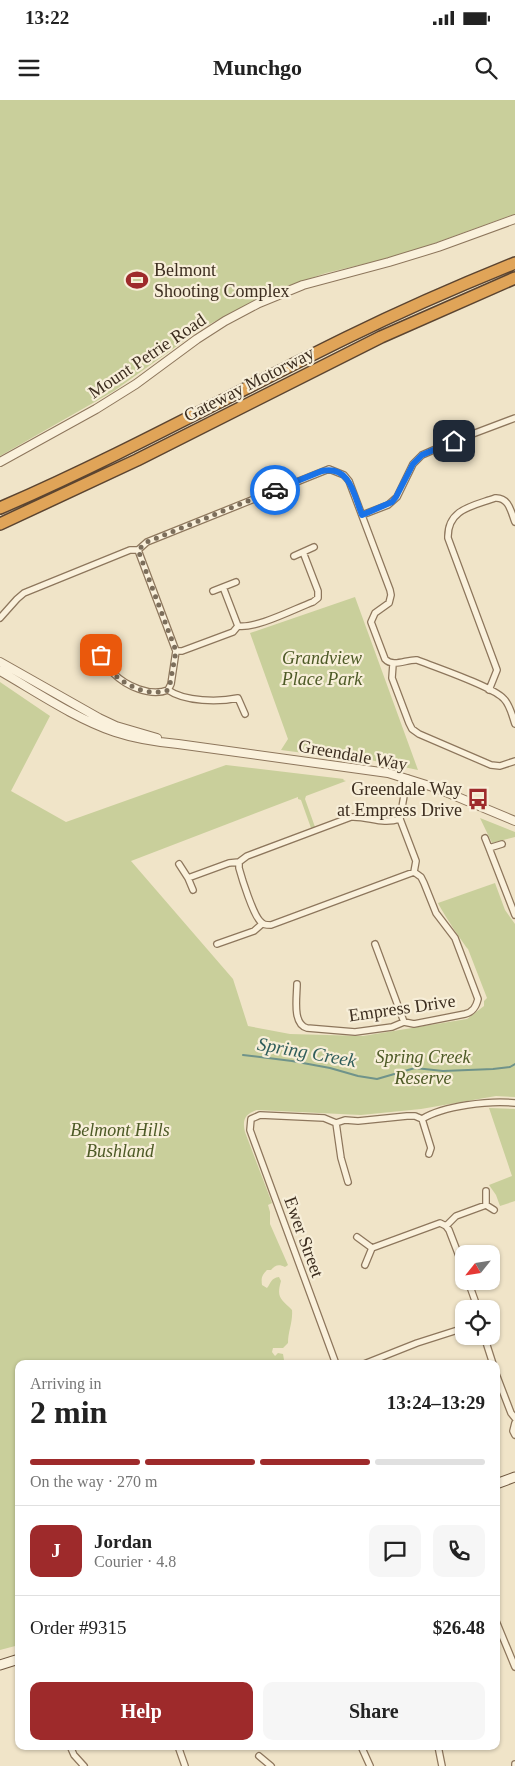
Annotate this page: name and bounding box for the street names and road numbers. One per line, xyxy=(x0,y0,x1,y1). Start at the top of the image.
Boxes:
street label: Mount Petrie Road xyxy=(85,309,209,403)
street label: Gateway Motorway xyxy=(181,343,317,425)
street label: Greendale Way xyxy=(297,736,409,774)
street label: Empress Drive xyxy=(347,991,457,1025)
street label: Ewer Street xyxy=(280,1194,328,1280)

